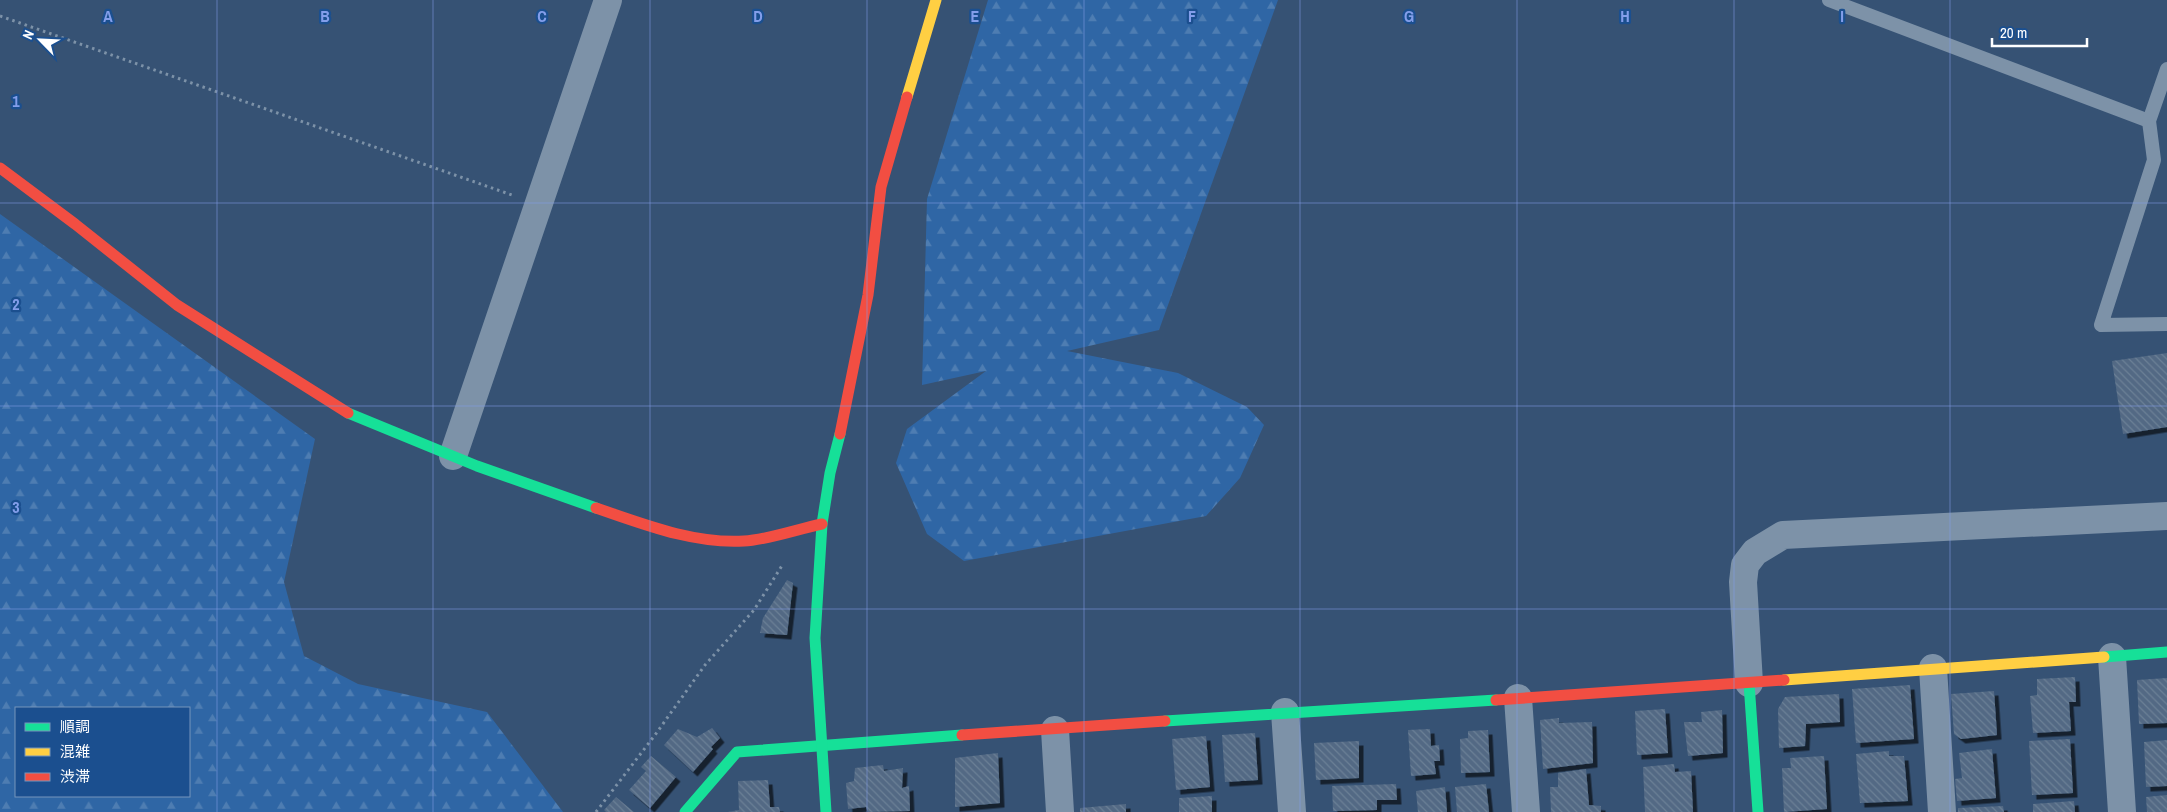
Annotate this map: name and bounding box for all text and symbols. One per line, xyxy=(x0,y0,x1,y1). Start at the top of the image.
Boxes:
text: A xyxy=(103,5,113,27)
text: B xyxy=(320,5,330,27)
text: C xyxy=(537,5,547,27)
text: D xyxy=(753,5,763,27)
text: E xyxy=(971,5,980,27)
text: F xyxy=(1188,5,1196,27)
text: G xyxy=(1404,5,1414,27)
text: H xyxy=(1620,5,1630,27)
text: I xyxy=(1840,5,1844,27)
north arrow xyxy=(15,15,65,65)
scale bar xyxy=(1992,15,2087,47)
text: 20 m xyxy=(2000,22,2027,43)
text: N xyxy=(18,27,38,42)
text: 1 xyxy=(12,90,20,112)
text: 2 xyxy=(12,293,20,315)
text: 3 xyxy=(12,496,20,518)
legend xyxy=(15,707,190,797)
text: 順調 xyxy=(60,716,90,737)
text: 混雑 xyxy=(60,741,90,762)
text: 渋滞 xyxy=(60,766,90,787)

